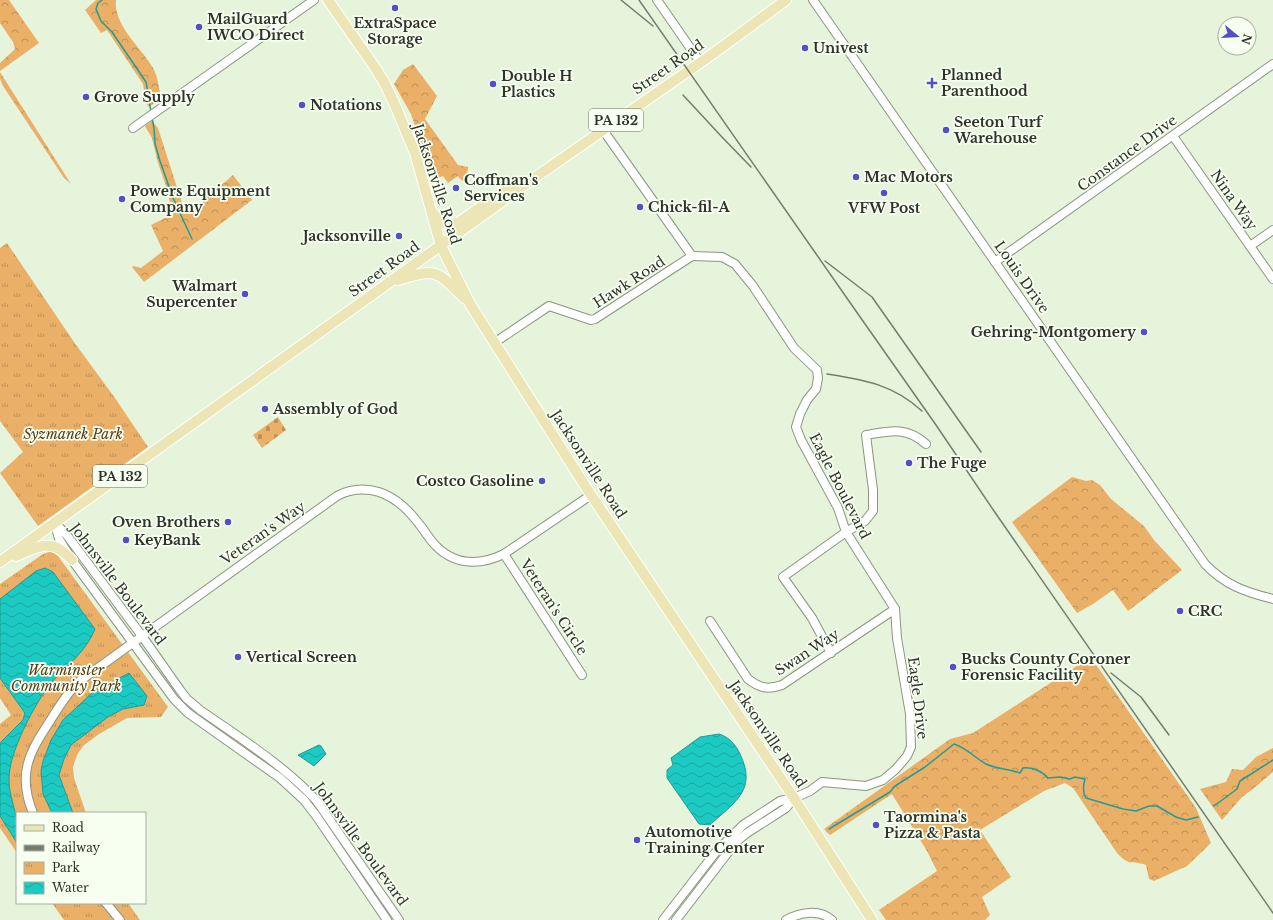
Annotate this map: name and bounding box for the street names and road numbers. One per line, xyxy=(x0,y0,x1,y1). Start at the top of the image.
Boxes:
street label: Street Road xyxy=(629,35,708,98)
road number: PA 132 xyxy=(589,109,643,131)
street label: Constance Drive xyxy=(1074,111,1180,195)
street label: Jacksonville Road xyxy=(408,120,465,247)
street label: Nina Way xyxy=(1207,166,1261,234)
street label: Street Road xyxy=(345,237,423,301)
street label: Louis Drive xyxy=(991,237,1053,317)
street label: Hawk Road xyxy=(590,252,669,312)
street label: Jacksonville Road xyxy=(546,405,631,522)
street label: Eagle Boulevard xyxy=(805,430,875,543)
road number: PA 132 xyxy=(93,465,147,487)
street label: Veteran's Way xyxy=(216,497,309,569)
street label: Johnsville Boulevard xyxy=(65,518,170,649)
street label: Veteran's Circle xyxy=(516,555,592,658)
street label: Swan Way xyxy=(771,625,843,679)
street label: Eagle Drive xyxy=(904,656,932,740)
street label: Jacksonville Road xyxy=(724,675,811,792)
street label: Johnsville Boulevard xyxy=(309,777,412,910)

